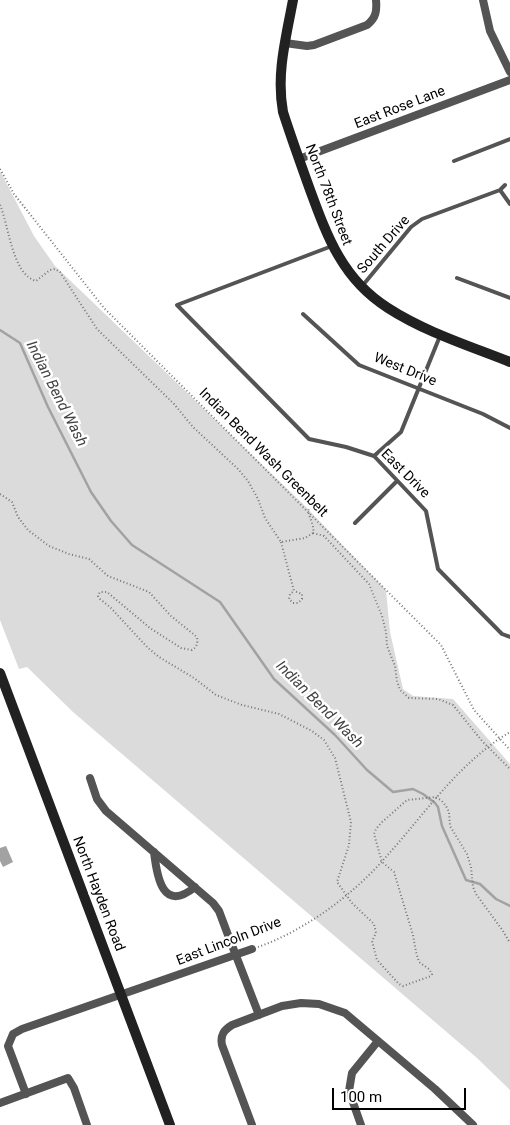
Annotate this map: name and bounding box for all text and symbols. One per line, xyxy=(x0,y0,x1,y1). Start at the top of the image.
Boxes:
street label: East Rose Lane xyxy=(352,83,448,133)
street label: North 78th Street xyxy=(301,142,355,248)
street label: South Drive xyxy=(354,213,414,277)
water label: Indian Bend Wash xyxy=(22,338,90,450)
street label: West Drive xyxy=(371,350,439,390)
street label: Indian Bend Wash Greenbelt xyxy=(195,385,331,521)
street label: East Drive xyxy=(377,446,433,502)
water label: Indian Bend Wash xyxy=(272,658,366,752)
street label: North Hayden Road xyxy=(68,834,128,954)
street label: East Lincoln Drive xyxy=(174,914,284,970)
scale bar xyxy=(335,1078,469,1110)
text: 100 m xyxy=(340,1088,382,1106)

